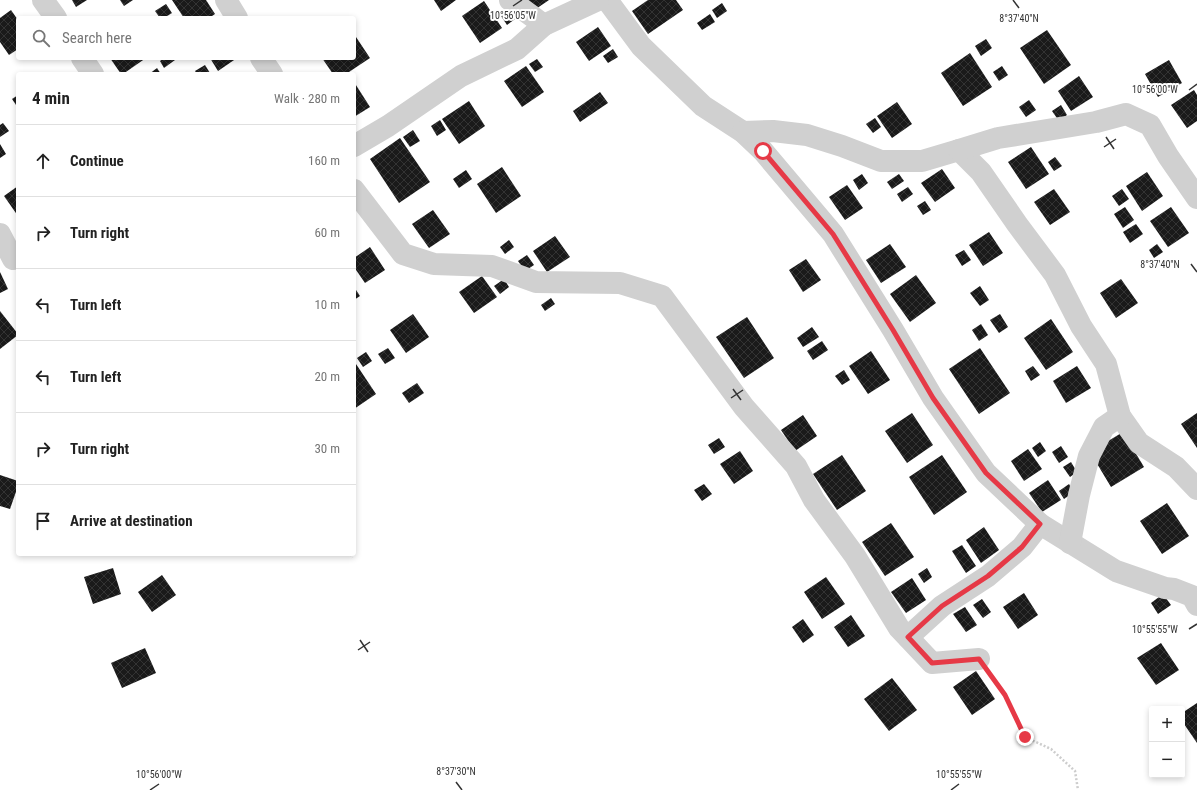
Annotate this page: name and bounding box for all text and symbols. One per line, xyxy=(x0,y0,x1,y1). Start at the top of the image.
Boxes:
text: 10°56'05"W xyxy=(490,10,536,21)
text: 8°37'40"N xyxy=(999,13,1039,24)
search box xyxy=(16,16,356,60)
icon: search xyxy=(30,27,52,49)
text: Search here xyxy=(62,29,132,47)
text: 10°56'00"W xyxy=(1132,84,1178,95)
text: 4 min xyxy=(32,88,70,108)
text: Walk · 280 m xyxy=(274,91,340,106)
route start xyxy=(754,142,772,160)
icon: ahead xyxy=(32,150,54,172)
text: Continue xyxy=(70,152,124,170)
text: 160 m xyxy=(308,153,340,168)
icon: right xyxy=(32,222,54,244)
text: Turn right xyxy=(70,224,129,242)
text: 60 m xyxy=(314,225,340,240)
text: 8°37'40"N xyxy=(1140,259,1180,270)
icon: left xyxy=(32,294,54,316)
text: Turn left xyxy=(70,296,121,314)
text: 10 m xyxy=(314,297,340,312)
icon: left xyxy=(32,366,54,388)
text: Turn left xyxy=(70,368,121,386)
text: 20 m xyxy=(314,369,340,384)
icon: right xyxy=(32,438,54,460)
text: Turn right xyxy=(70,440,129,458)
text: 30 m xyxy=(314,441,340,456)
icon: arrive xyxy=(32,510,54,532)
text: Arrive at destination xyxy=(70,512,193,530)
text: 10°55'55"W xyxy=(1132,624,1178,635)
map controls xyxy=(1149,706,1185,778)
button: + xyxy=(1149,706,1185,742)
route end xyxy=(1016,728,1034,746)
button: − xyxy=(1149,742,1185,778)
text: 8°37'30"N xyxy=(436,766,476,777)
text: 10°56'00"W xyxy=(136,769,182,780)
text: 10°55'55"W xyxy=(936,769,982,780)

